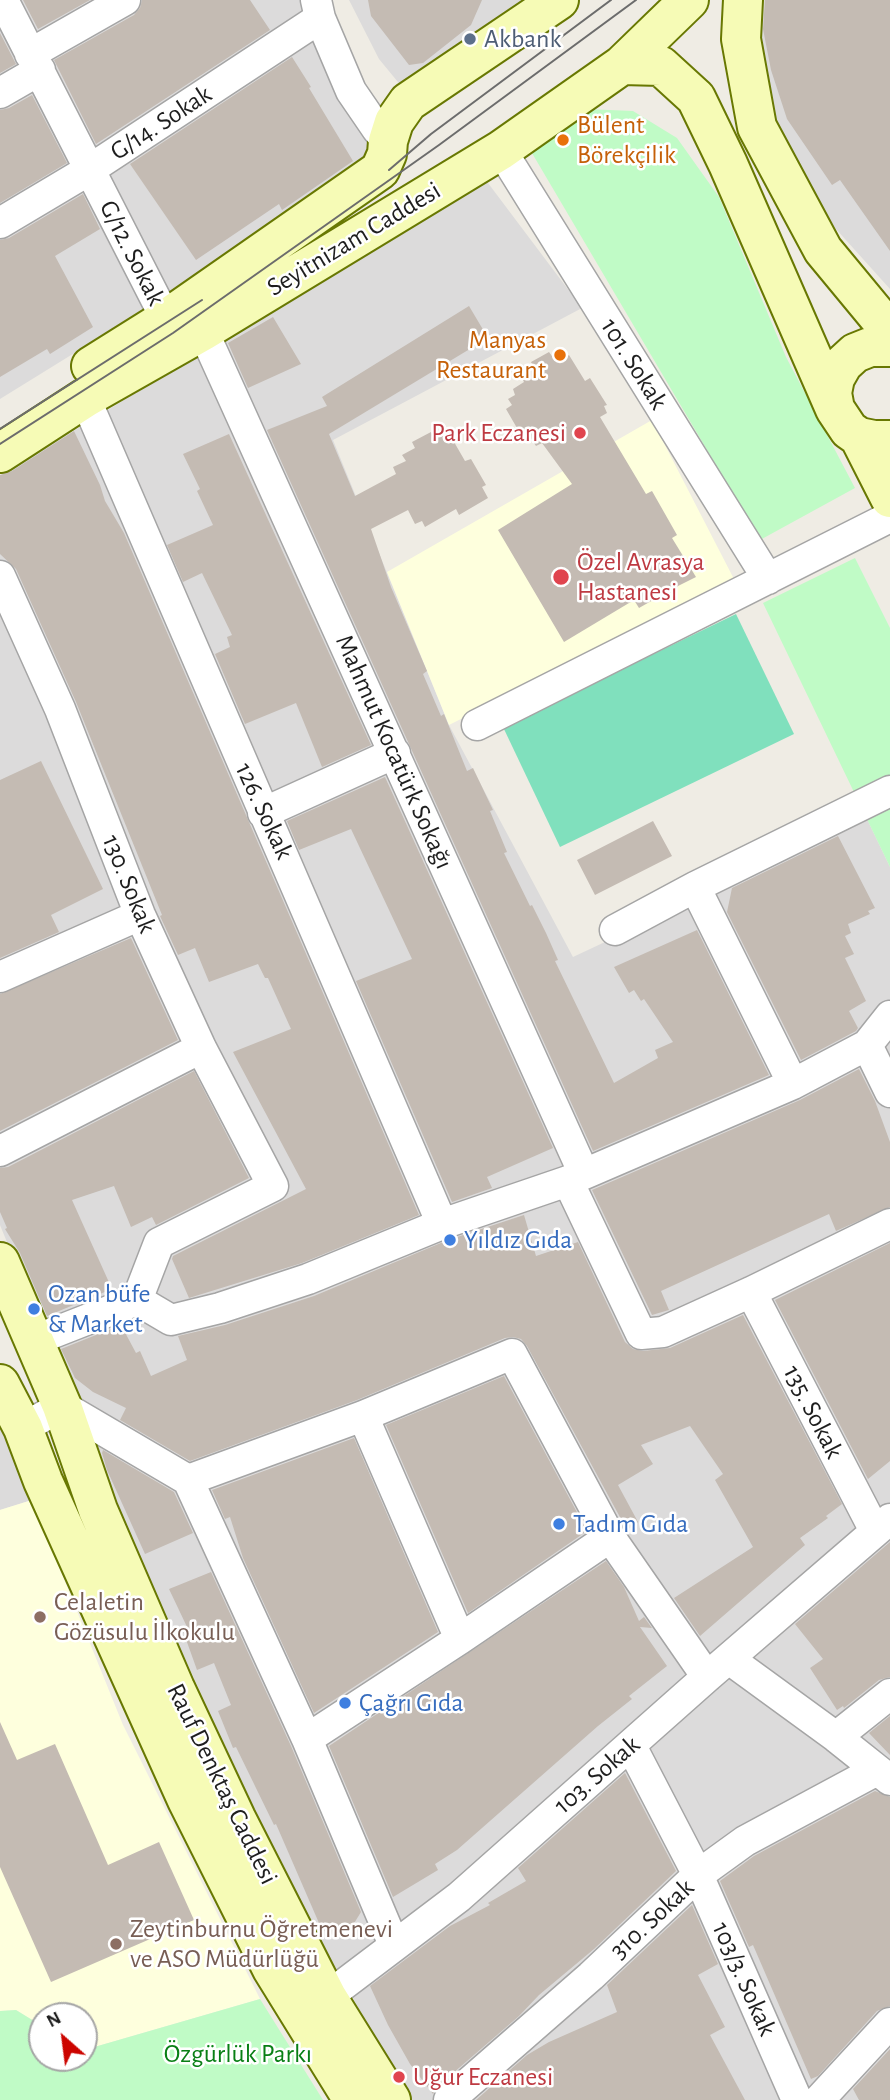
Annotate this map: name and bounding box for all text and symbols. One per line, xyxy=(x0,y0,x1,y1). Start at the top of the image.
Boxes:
place label: Akbank xyxy=(484,23,561,55)
marker: Akbank xyxy=(462,31,478,47)
street label: G/14. Sokak xyxy=(104,79,218,167)
place label: Bülent Börekçilik xyxy=(577,109,676,170)
marker: Bülent Börekçilik xyxy=(555,132,571,148)
street label: Seyitnizam Caddesi xyxy=(262,175,446,303)
street label: G/12. Sokak xyxy=(92,195,172,311)
street label: 101. Sokak xyxy=(594,313,674,415)
place label: Manyas Restaurant xyxy=(436,324,546,386)
marker: Manyas Restaurant xyxy=(552,347,568,363)
place label: Park Eczanesi xyxy=(431,417,566,449)
marker: Park Eczanesi xyxy=(572,425,588,441)
place label: Özel Avrasya Hastanesi xyxy=(577,546,705,608)
marker: Özel Avrasya Hastanesi xyxy=(551,567,571,587)
street label: Mahmut Kocatürk Sokağı xyxy=(328,630,460,874)
street label: 126. Sokak xyxy=(228,758,300,864)
street label: 130. Sokak xyxy=(95,830,163,938)
place label: Yıldız Gıda xyxy=(464,1224,572,1256)
marker: Yıldız Gıda xyxy=(442,1232,458,1248)
place label: Ozan büfe & Market xyxy=(48,1278,150,1340)
marker: Ozan büfe & Market xyxy=(26,1301,42,1317)
street label: 135. Sokak xyxy=(776,1360,850,1464)
place label: Tadım Gıda xyxy=(573,1508,688,1540)
marker: Tadım Gıda xyxy=(551,1516,567,1532)
place label: Celaletin Gözüsulu İlkokulu xyxy=(54,1586,235,1648)
marker: Celaletin Gözüsulu İlkokulu xyxy=(32,1609,48,1625)
street label: Rauf Denktaş Caddesi xyxy=(160,1678,284,1890)
place label: Çağrı Gıda xyxy=(359,1687,464,1719)
marker: Çağrı Gıda xyxy=(337,1695,353,1711)
street label: 103. Sokak xyxy=(548,1729,646,1821)
street label: 310. Sokak xyxy=(604,1872,700,1966)
place label: Zeytinburnu Öğretmenevi ve ASO Müdürlüğü xyxy=(130,1913,393,1974)
street label: 103/3. Sokak xyxy=(705,1917,783,2041)
marker: Zeytinburnu Öğretmenevi ve ASO Müdürlüğü xyxy=(108,1936,124,1952)
north arrow xyxy=(28,2002,98,2072)
text: N xyxy=(44,2008,64,2031)
park label: Özgürlük Parkı xyxy=(164,2038,312,2070)
place label: Uğur Eczanesi xyxy=(413,2061,553,2093)
marker: Uğur Eczanesi xyxy=(391,2069,407,2085)

